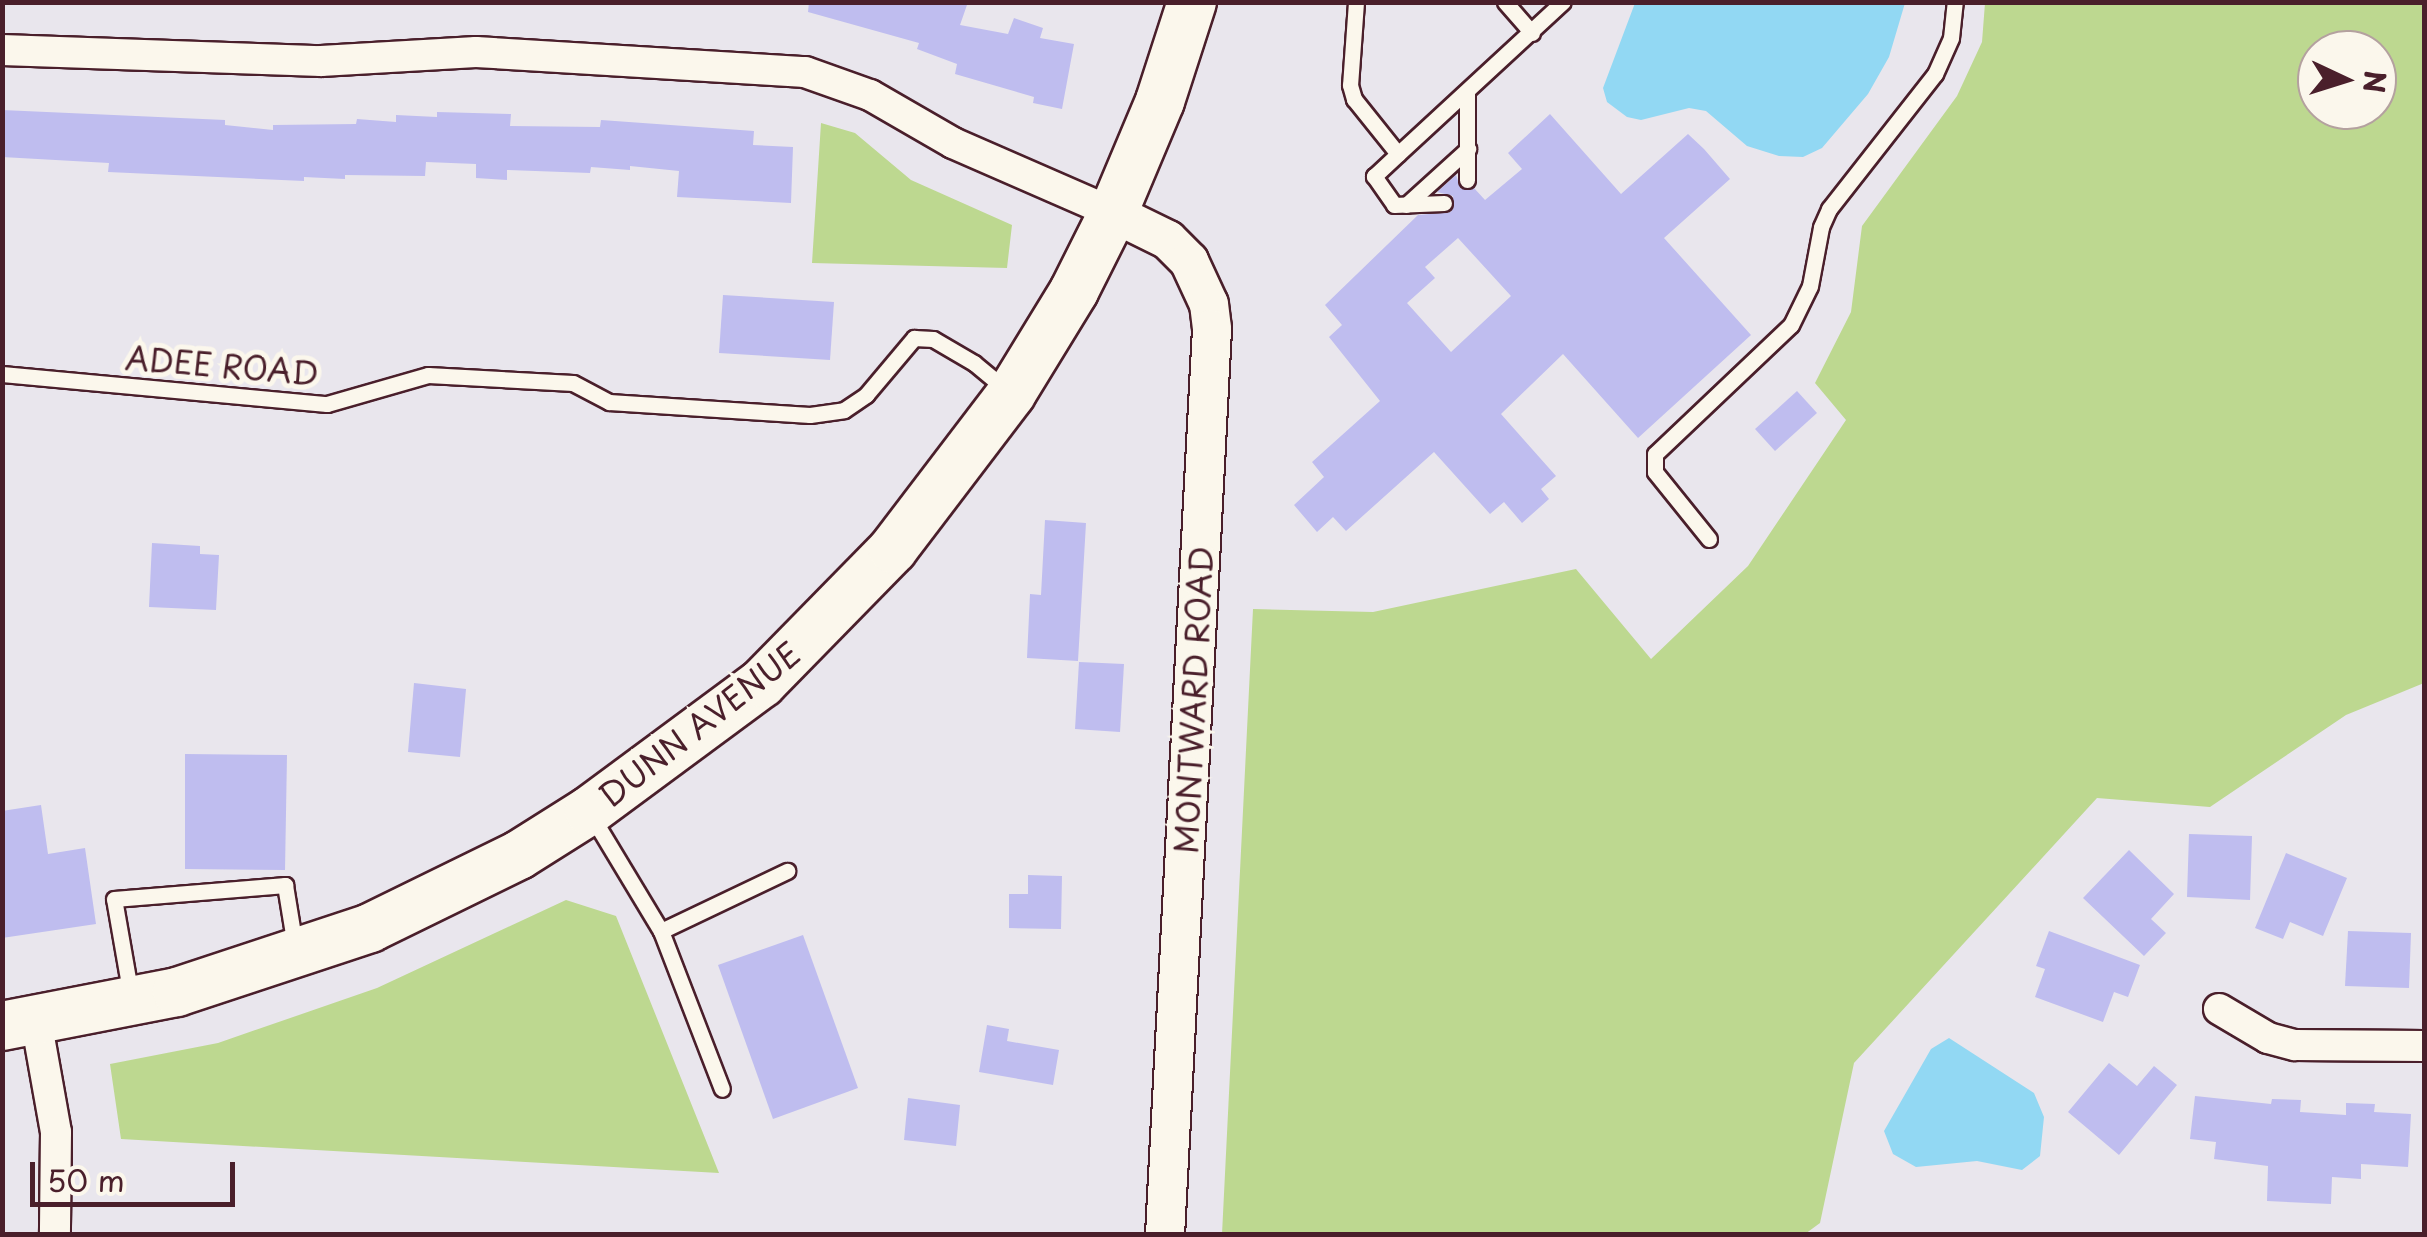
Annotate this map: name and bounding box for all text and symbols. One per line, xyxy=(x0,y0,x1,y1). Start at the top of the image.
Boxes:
north arrow xyxy=(2297,30,2397,130)
text: N xyxy=(2353,69,2398,95)
street label: ADEE ROAD xyxy=(122,337,322,393)
street label: MONTWARD ROAD xyxy=(1166,544,1220,856)
street label: DUNN AVENUE xyxy=(590,633,808,815)
scale bar xyxy=(35,1142,240,1204)
text: 50 m xyxy=(47,1157,125,1202)

